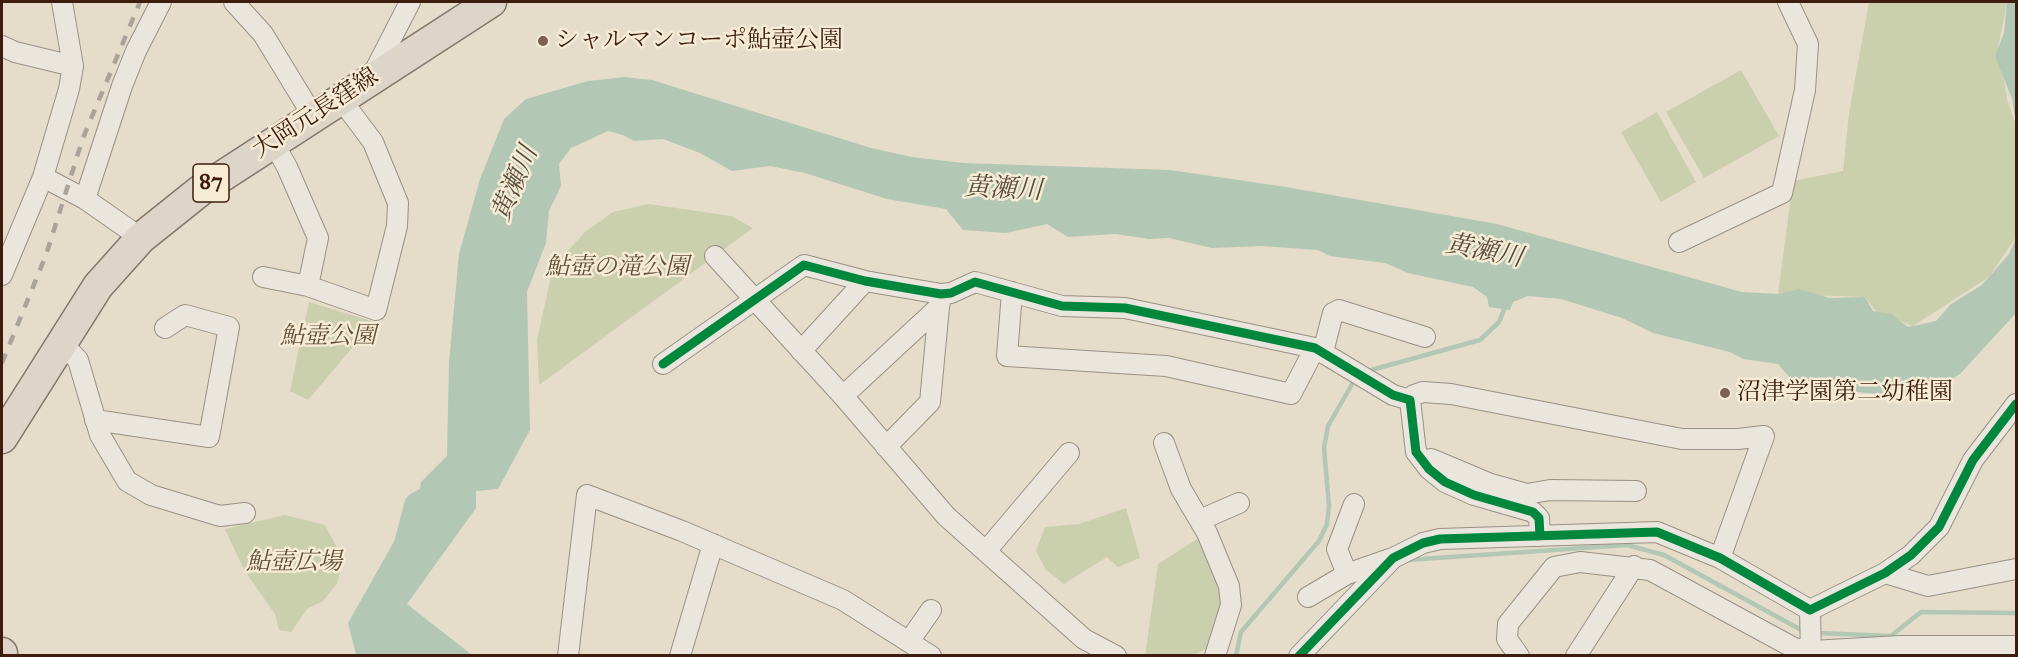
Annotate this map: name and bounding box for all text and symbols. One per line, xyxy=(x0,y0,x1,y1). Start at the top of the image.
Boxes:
place label: シャルマンコーポ鮎壺公園 xyxy=(555,27,843,55)
marker: シャルマンコーポ鮎壺公園 xyxy=(536,34,550,48)
street label: 大岡元長窪線 xyxy=(248,63,384,165)
water label: 黄瀬川 xyxy=(486,142,546,226)
road number: 87 xyxy=(193,164,229,202)
water label: 黄瀬川 xyxy=(963,172,1043,208)
water label: 黄瀬川 xyxy=(1443,229,1525,275)
park label: 鮎壺の滝公園 xyxy=(545,254,689,282)
park label: 鮎壺公園 xyxy=(280,323,376,351)
place label: 沼津学園第二幼稚園 xyxy=(1737,379,1953,407)
marker: 沼津学園第二幼稚園 xyxy=(1718,386,1732,400)
park label: 鮎壺広場 xyxy=(246,549,342,577)

